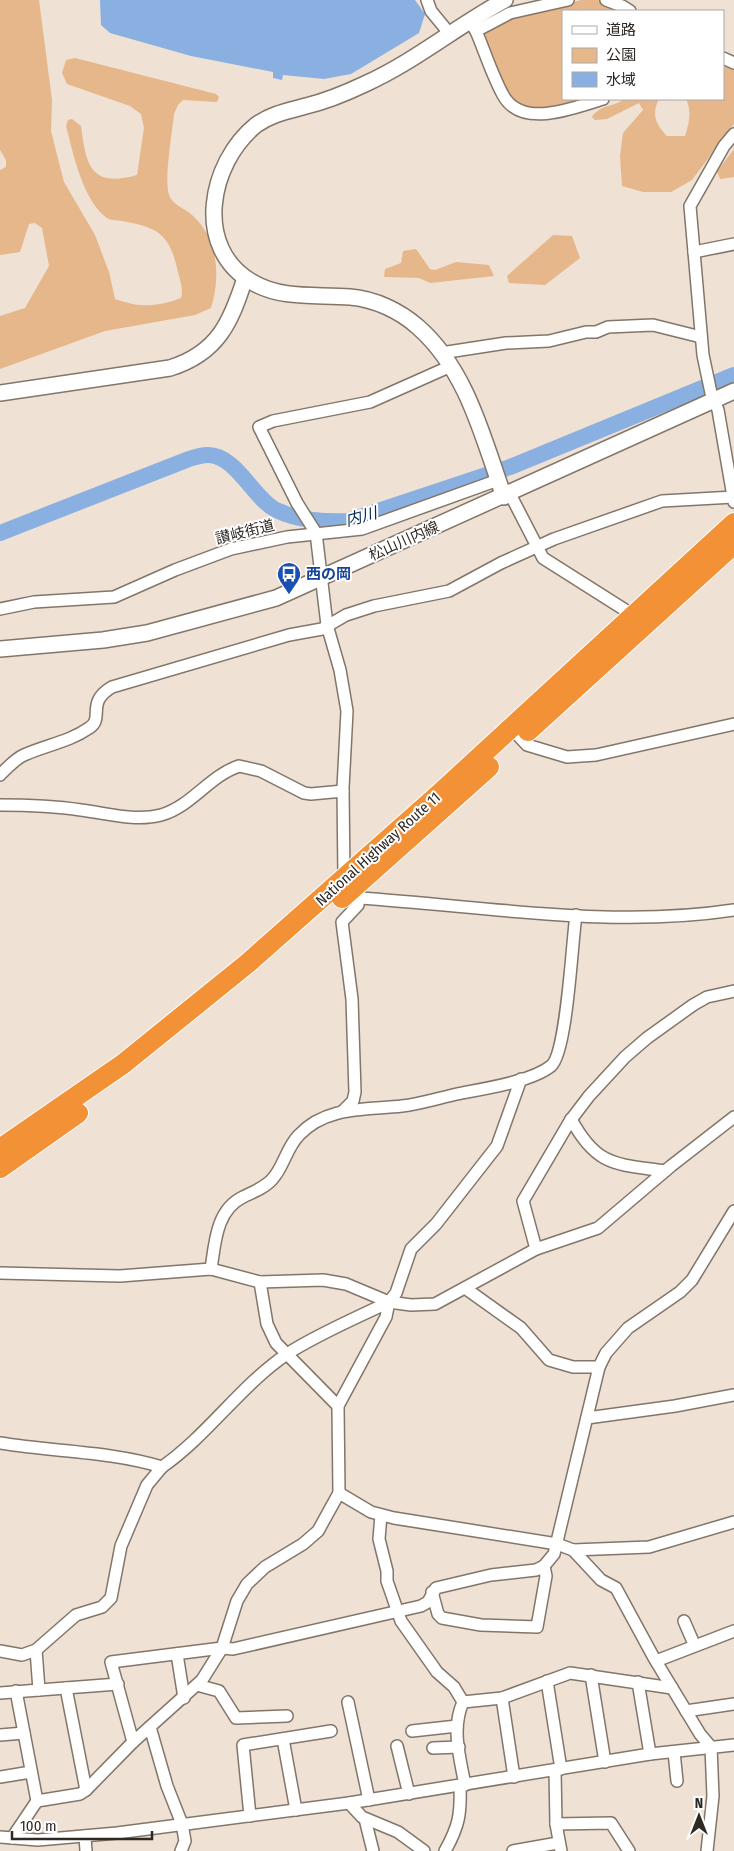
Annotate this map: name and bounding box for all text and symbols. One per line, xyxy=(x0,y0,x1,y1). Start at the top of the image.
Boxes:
legend xyxy=(562,10,724,100)
text: 道路 xyxy=(606,21,636,39)
text: 公園 xyxy=(606,46,636,64)
text: 水域 xyxy=(606,71,636,89)
water label: 内川 xyxy=(343,503,381,530)
street label: 讃岐街道 xyxy=(214,516,276,548)
street label: 松山川内線 xyxy=(366,518,442,564)
bus stop icon: 西の岡 xyxy=(276,561,302,595)
place label: 西の岡 xyxy=(306,565,351,583)
street label: National Highway Route 11 xyxy=(312,788,444,910)
north arrow xyxy=(674,1791,724,1841)
text: N xyxy=(695,1795,703,1812)
scale bar xyxy=(12,1808,152,1840)
text: 100 m xyxy=(20,1817,57,1835)

